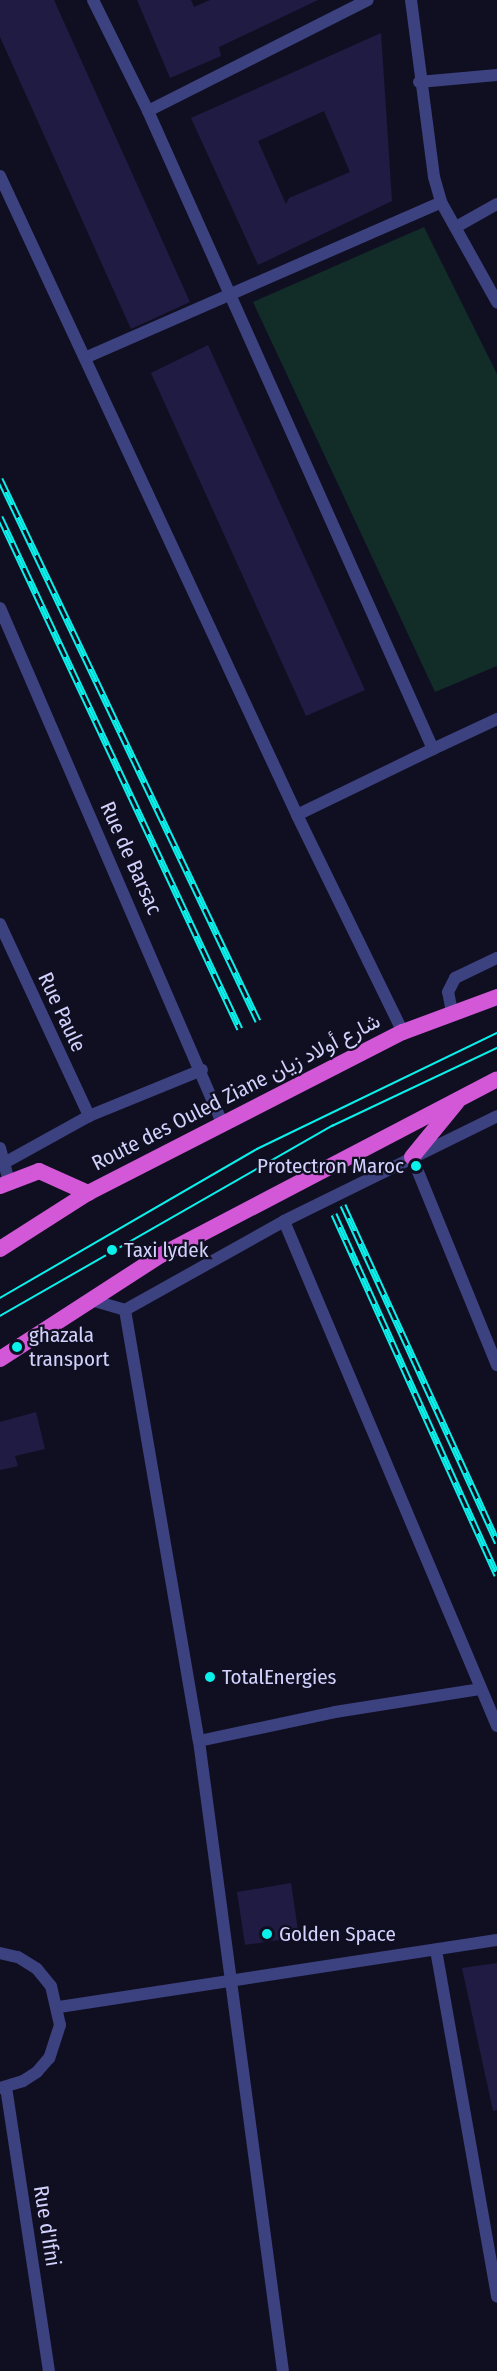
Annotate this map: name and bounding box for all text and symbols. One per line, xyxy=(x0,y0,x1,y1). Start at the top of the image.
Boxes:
street label: Rue de Barsac xyxy=(95,798,167,918)
street label: Rue Paule xyxy=(33,968,91,1056)
street label: Route des Ouled Ziane شارع أولاد زيان xyxy=(88,1008,384,1176)
place label: Protectron Maroc xyxy=(257,1153,404,1179)
marker: Protectron Maroc xyxy=(409,1159,423,1173)
place label: Taxi lydek xyxy=(124,1237,208,1263)
marker: Taxi lydek xyxy=(105,1243,119,1257)
place label: ghazala transport xyxy=(29,1322,109,1372)
marker: ghazala transport xyxy=(10,1340,24,1354)
place label: TotalEnergies xyxy=(222,1664,337,1690)
marker: TotalEnergies xyxy=(203,1670,217,1684)
place label: Golden Space xyxy=(279,1921,396,1947)
marker: Golden Space xyxy=(260,1927,274,1941)
street label: Rue d'Ifni xyxy=(28,2184,66,2268)

